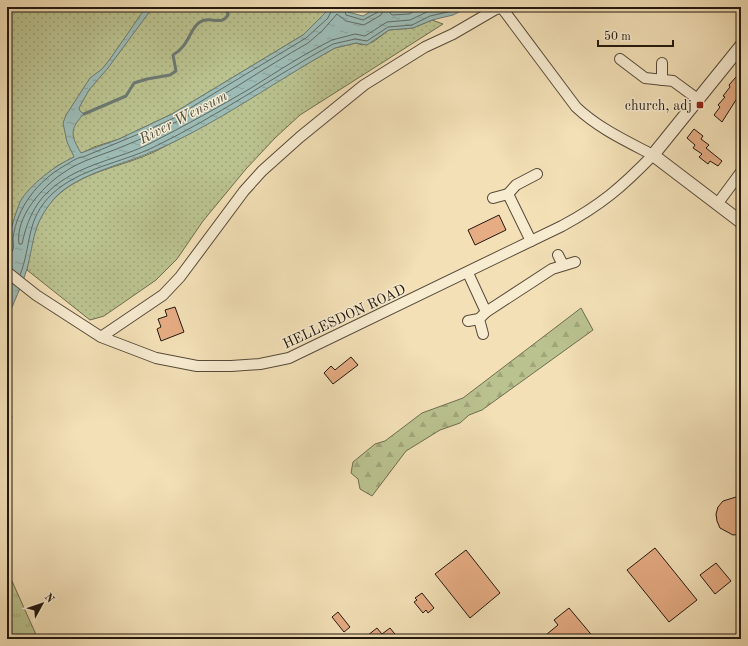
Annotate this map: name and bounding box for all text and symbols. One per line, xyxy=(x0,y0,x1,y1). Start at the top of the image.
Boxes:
scale bar xyxy=(598,22,673,48)
text: 50 m xyxy=(604,30,631,43)
water label: River Wensum xyxy=(136,89,230,148)
place label: church, adj xyxy=(625,99,692,113)
marker: church, adj xyxy=(695,100,705,110)
street label: HELLESDON ROAD xyxy=(281,282,408,352)
north arrow xyxy=(22,584,62,624)
text: N xyxy=(42,592,56,606)

